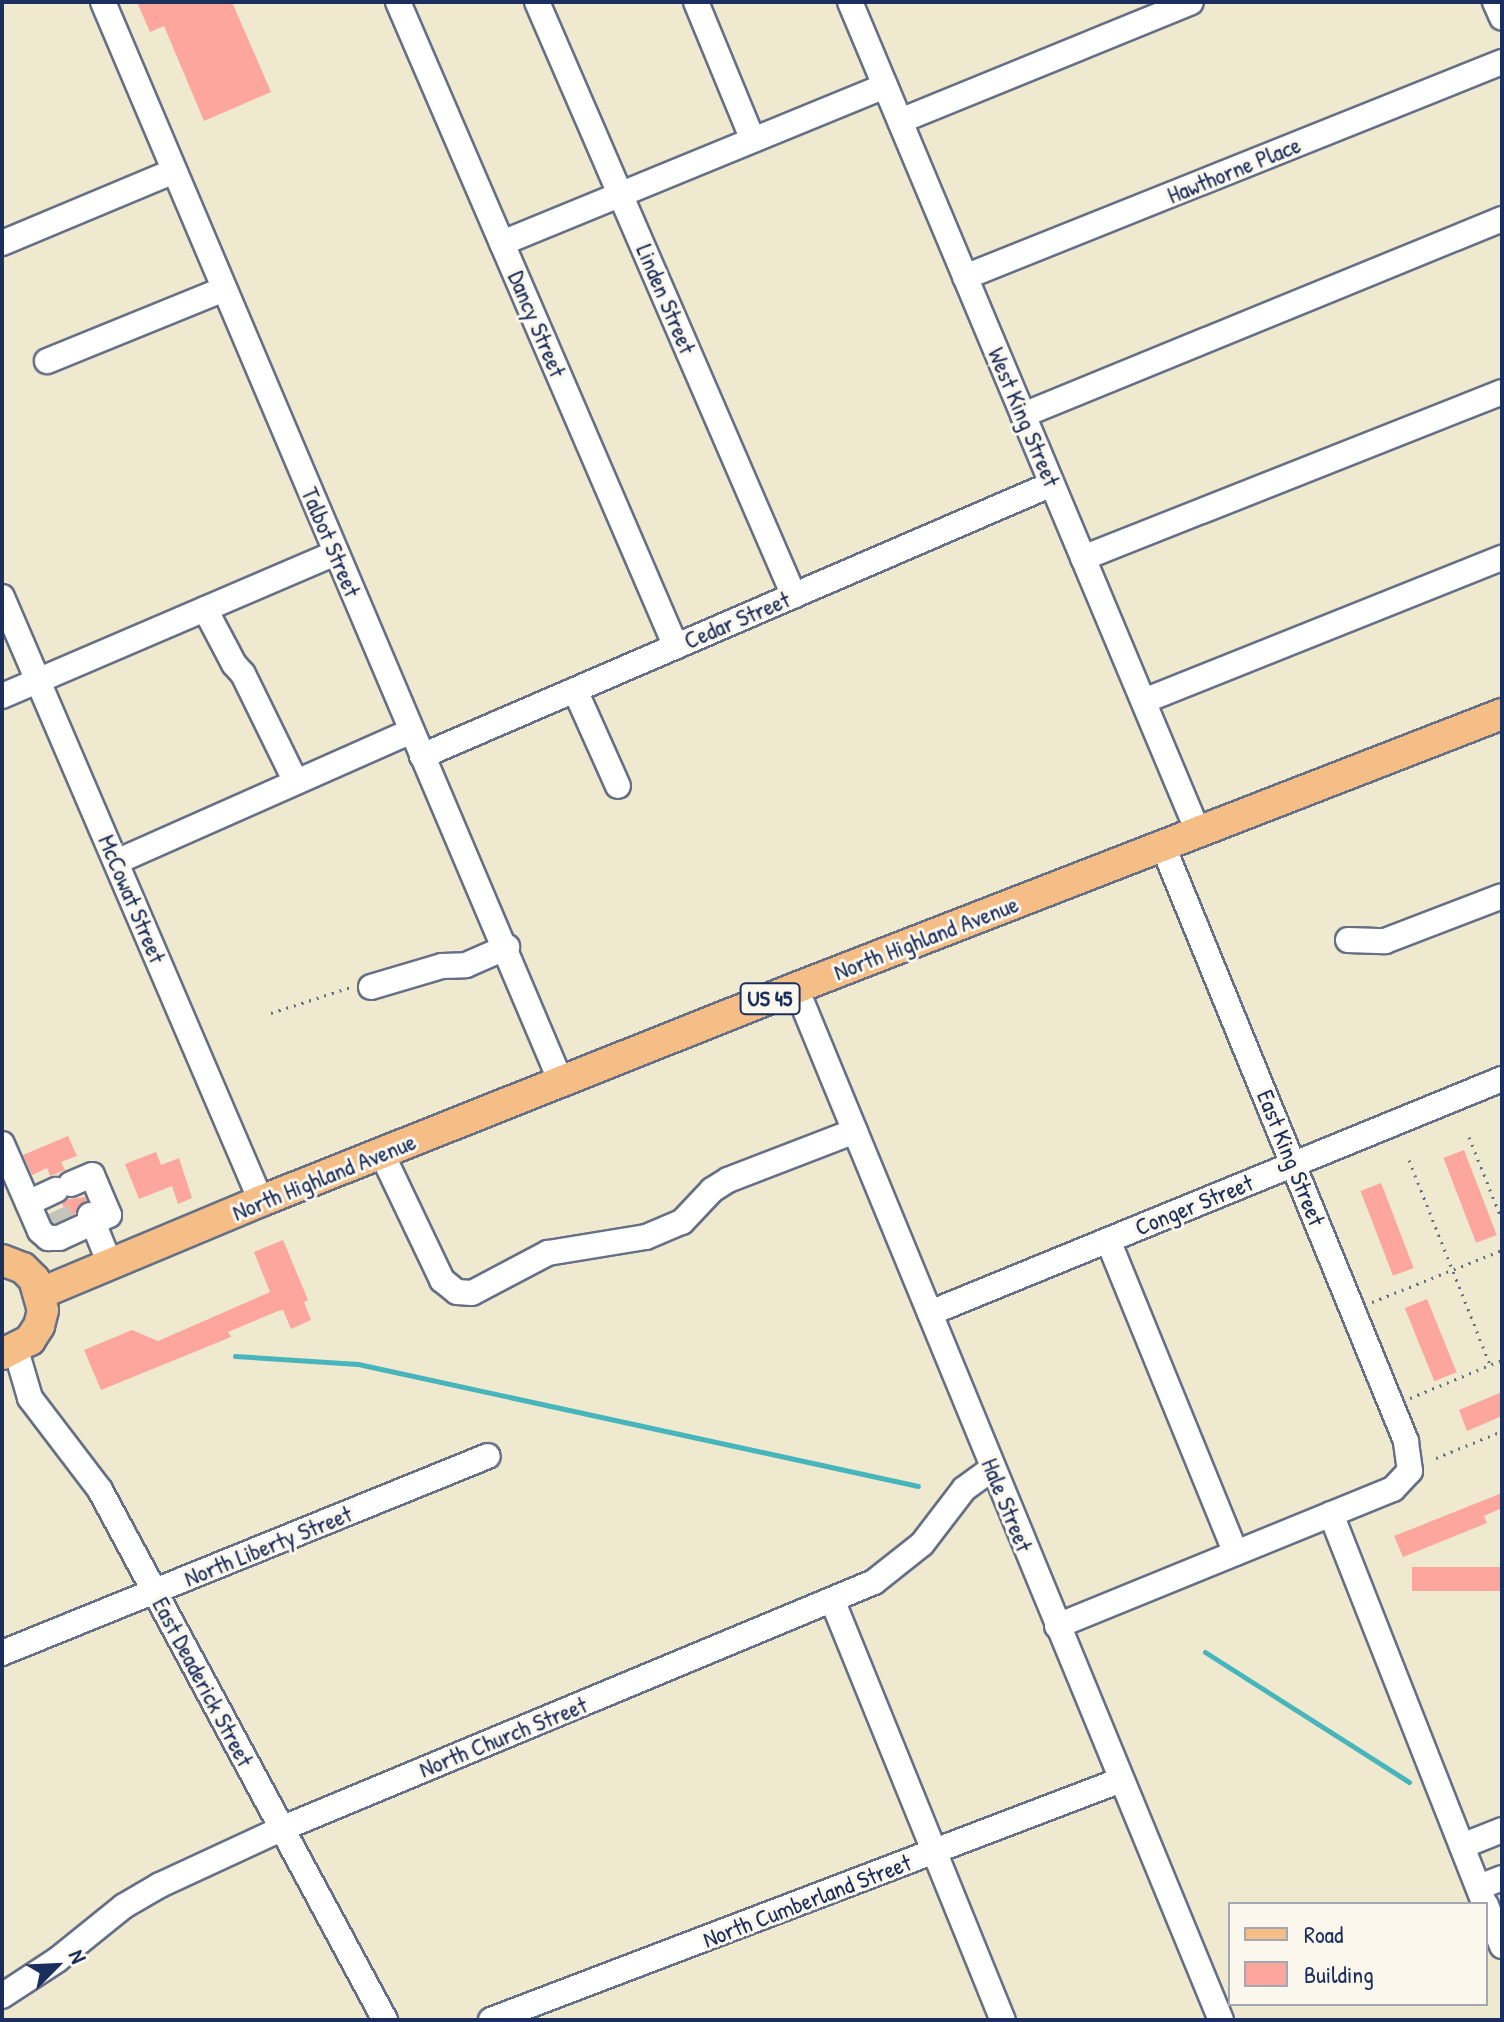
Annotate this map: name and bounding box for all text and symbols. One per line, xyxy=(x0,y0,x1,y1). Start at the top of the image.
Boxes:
street label: Hawthorne Place xyxy=(1163,130,1305,210)
street label: Linden Street xyxy=(630,240,702,358)
street label: Dancy Street xyxy=(502,267,572,381)
street label: West King Street xyxy=(982,343,1066,491)
street label: Talbot Street xyxy=(295,483,367,601)
street label: Cedar Street xyxy=(680,585,794,655)
street label: McCowat Street xyxy=(92,831,172,967)
street label: North Highland Avenue xyxy=(830,890,1022,986)
road number: US 45 xyxy=(738,981,802,1017)
street label: East King Street xyxy=(1251,1086,1331,1230)
street label: North Highland Avenue xyxy=(228,1127,420,1227)
street label: Conger Street xyxy=(1131,1168,1257,1242)
street label: Hale Street xyxy=(975,1454,1039,1556)
street label: North Liberty Street xyxy=(180,1499,356,1593)
street label: East Deaderick Street xyxy=(146,1592,260,1772)
street label: North Church Street xyxy=(415,1690,591,1784)
street label: North Cumberland Street xyxy=(699,1848,915,1954)
legend xyxy=(1228,1902,1488,2006)
text: Road xyxy=(1304,1918,1343,1950)
north arrow xyxy=(16,1926,96,2006)
text: N xyxy=(62,1945,94,1968)
text: Building xyxy=(1304,1958,1374,1990)

